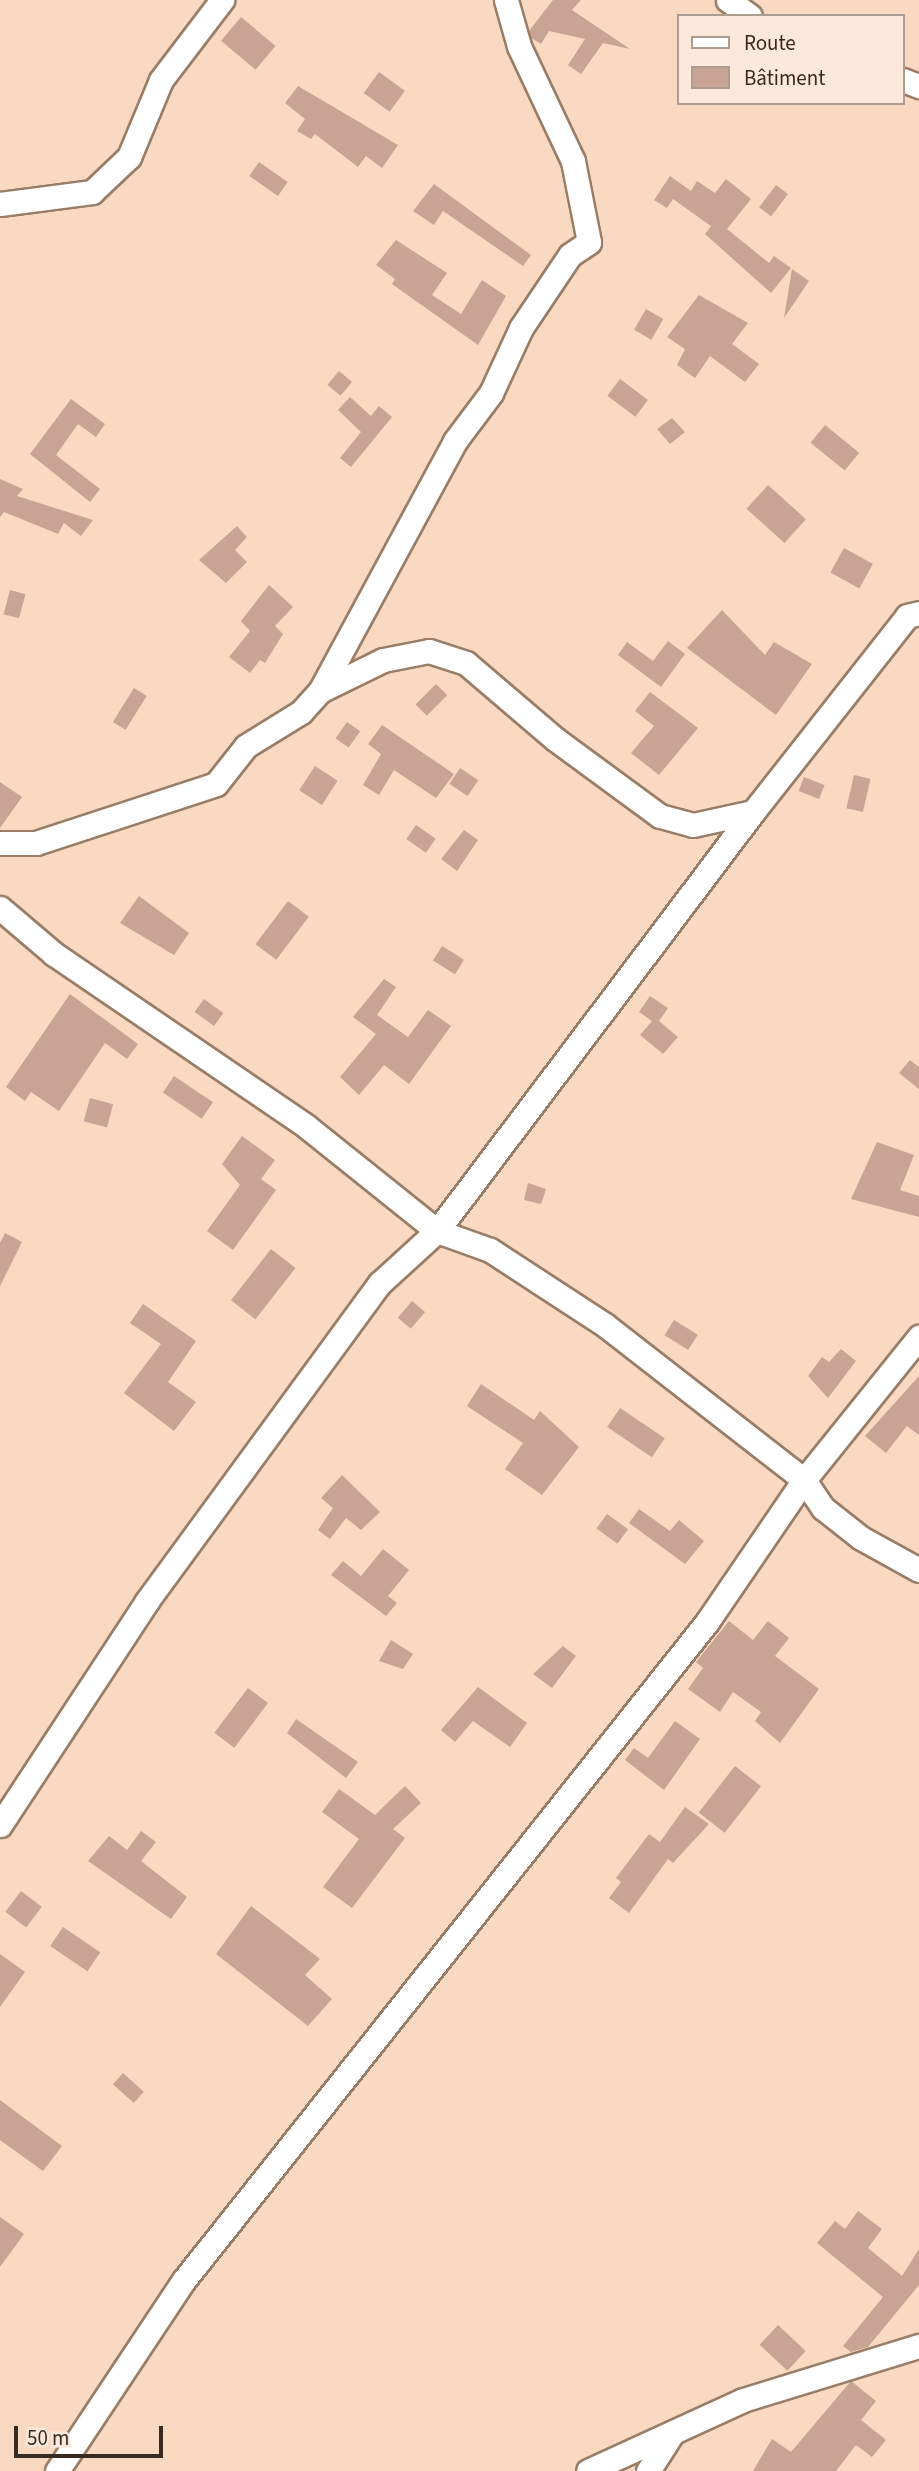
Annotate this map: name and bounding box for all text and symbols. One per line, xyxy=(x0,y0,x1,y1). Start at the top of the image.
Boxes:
legend xyxy=(678,14,905,105)
text: Route xyxy=(744,28,796,58)
text: Bâtiment xyxy=(744,63,825,93)
scale bar xyxy=(18,2412,166,2456)
text: 50 m xyxy=(27,2423,69,2453)

